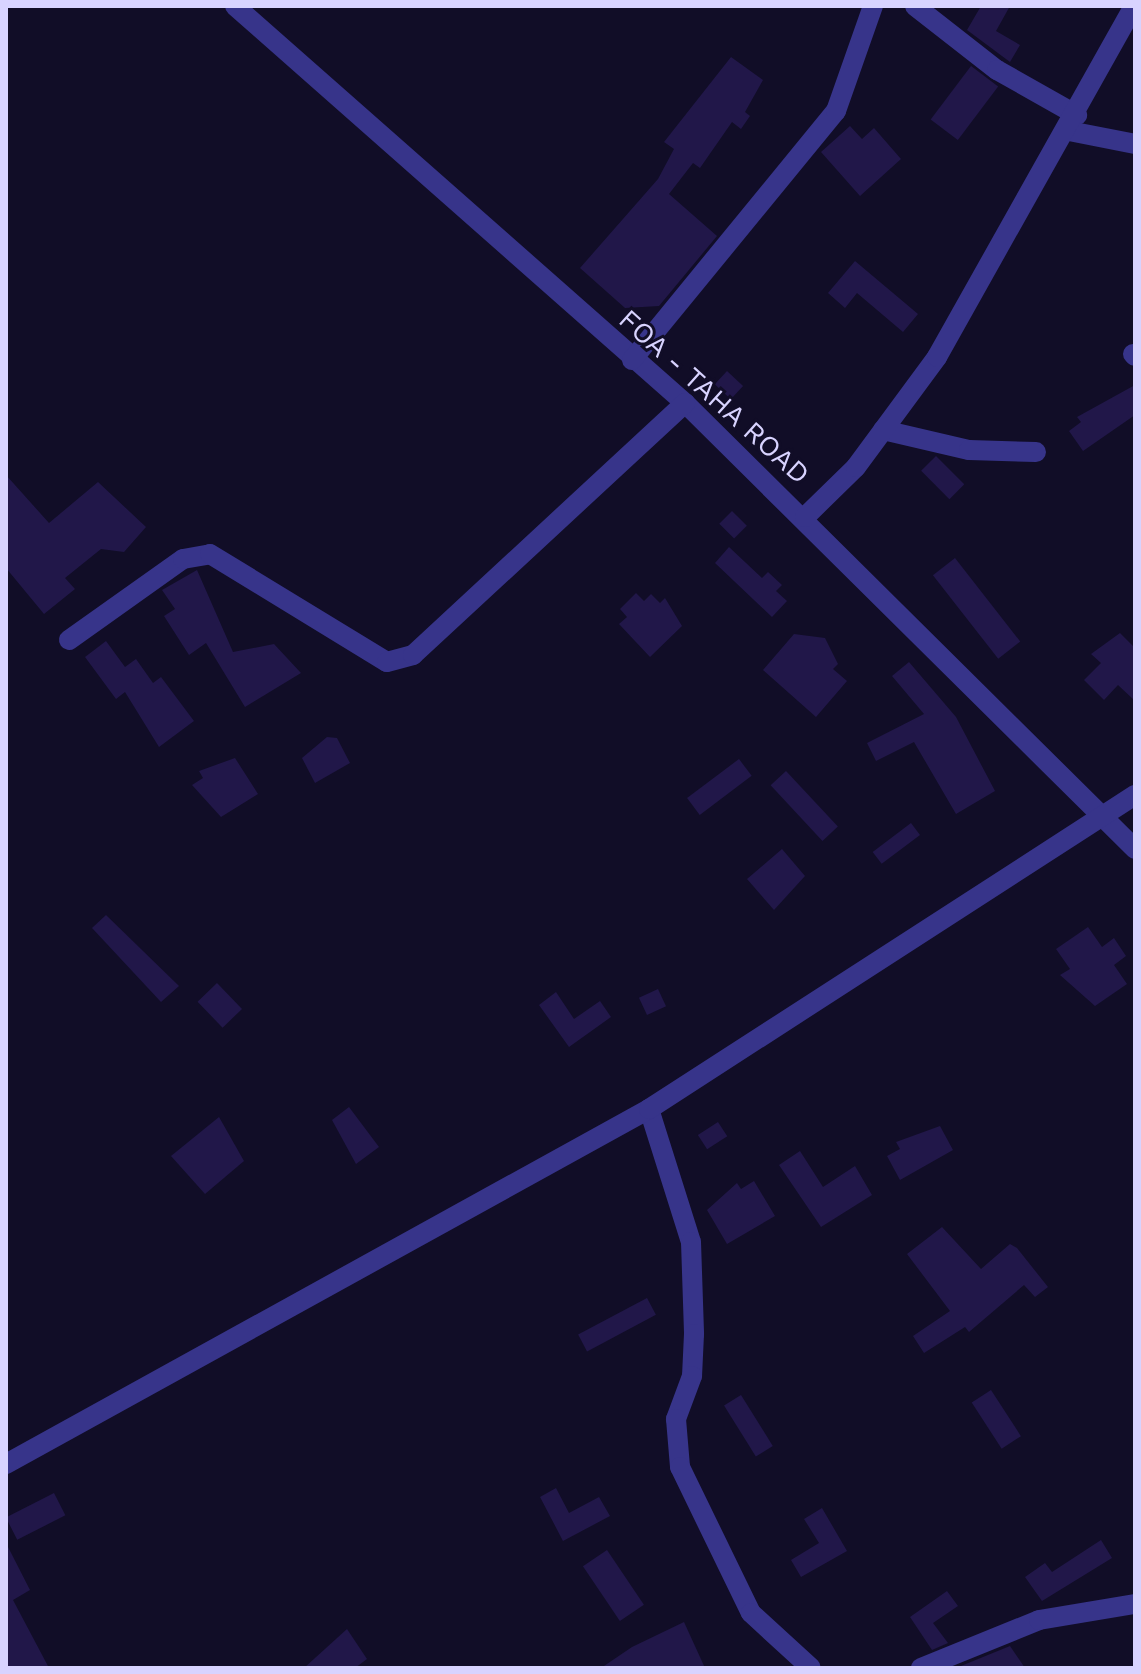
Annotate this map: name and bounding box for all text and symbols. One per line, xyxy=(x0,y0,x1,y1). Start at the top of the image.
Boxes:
street label: FOA - TAHA ROAD xyxy=(611,302,817,492)

